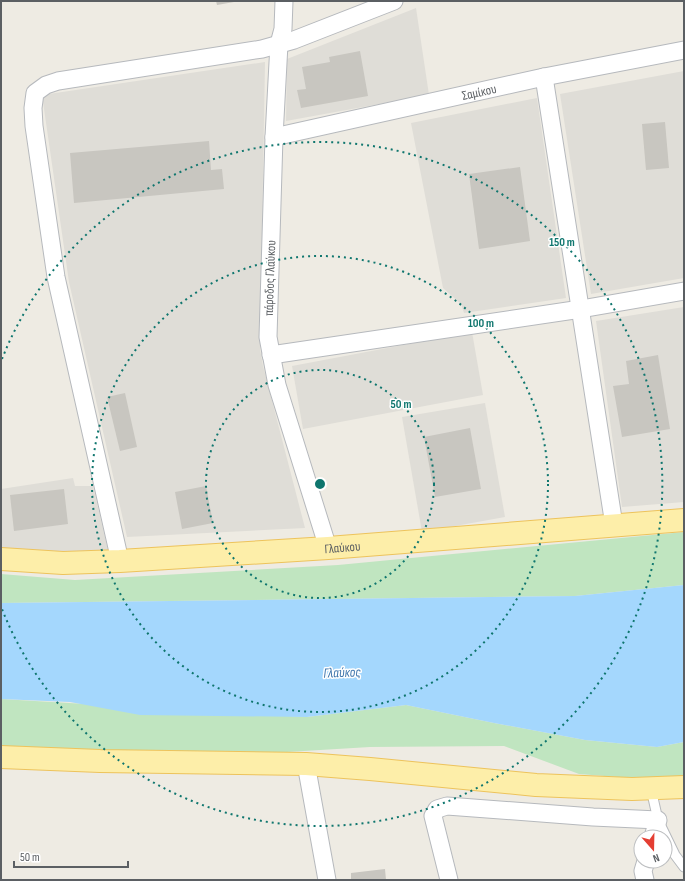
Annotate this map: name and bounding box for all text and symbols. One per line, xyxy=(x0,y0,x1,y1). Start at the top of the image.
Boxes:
street label: Σαμίκου xyxy=(460,81,498,104)
text: 150 m xyxy=(549,235,575,250)
street label: πάροδος Γλαύκου xyxy=(261,240,279,316)
text: 100 m xyxy=(468,316,494,331)
text: 50 m xyxy=(391,397,411,412)
centre of rings xyxy=(313,477,327,491)
street label: Γλαύκου xyxy=(324,538,361,557)
water label: Γλαύκος xyxy=(323,663,362,682)
north arrow xyxy=(633,829,673,869)
scale bar xyxy=(14,843,128,869)
text: 50 m xyxy=(20,850,40,865)
text: N xyxy=(651,851,661,865)

